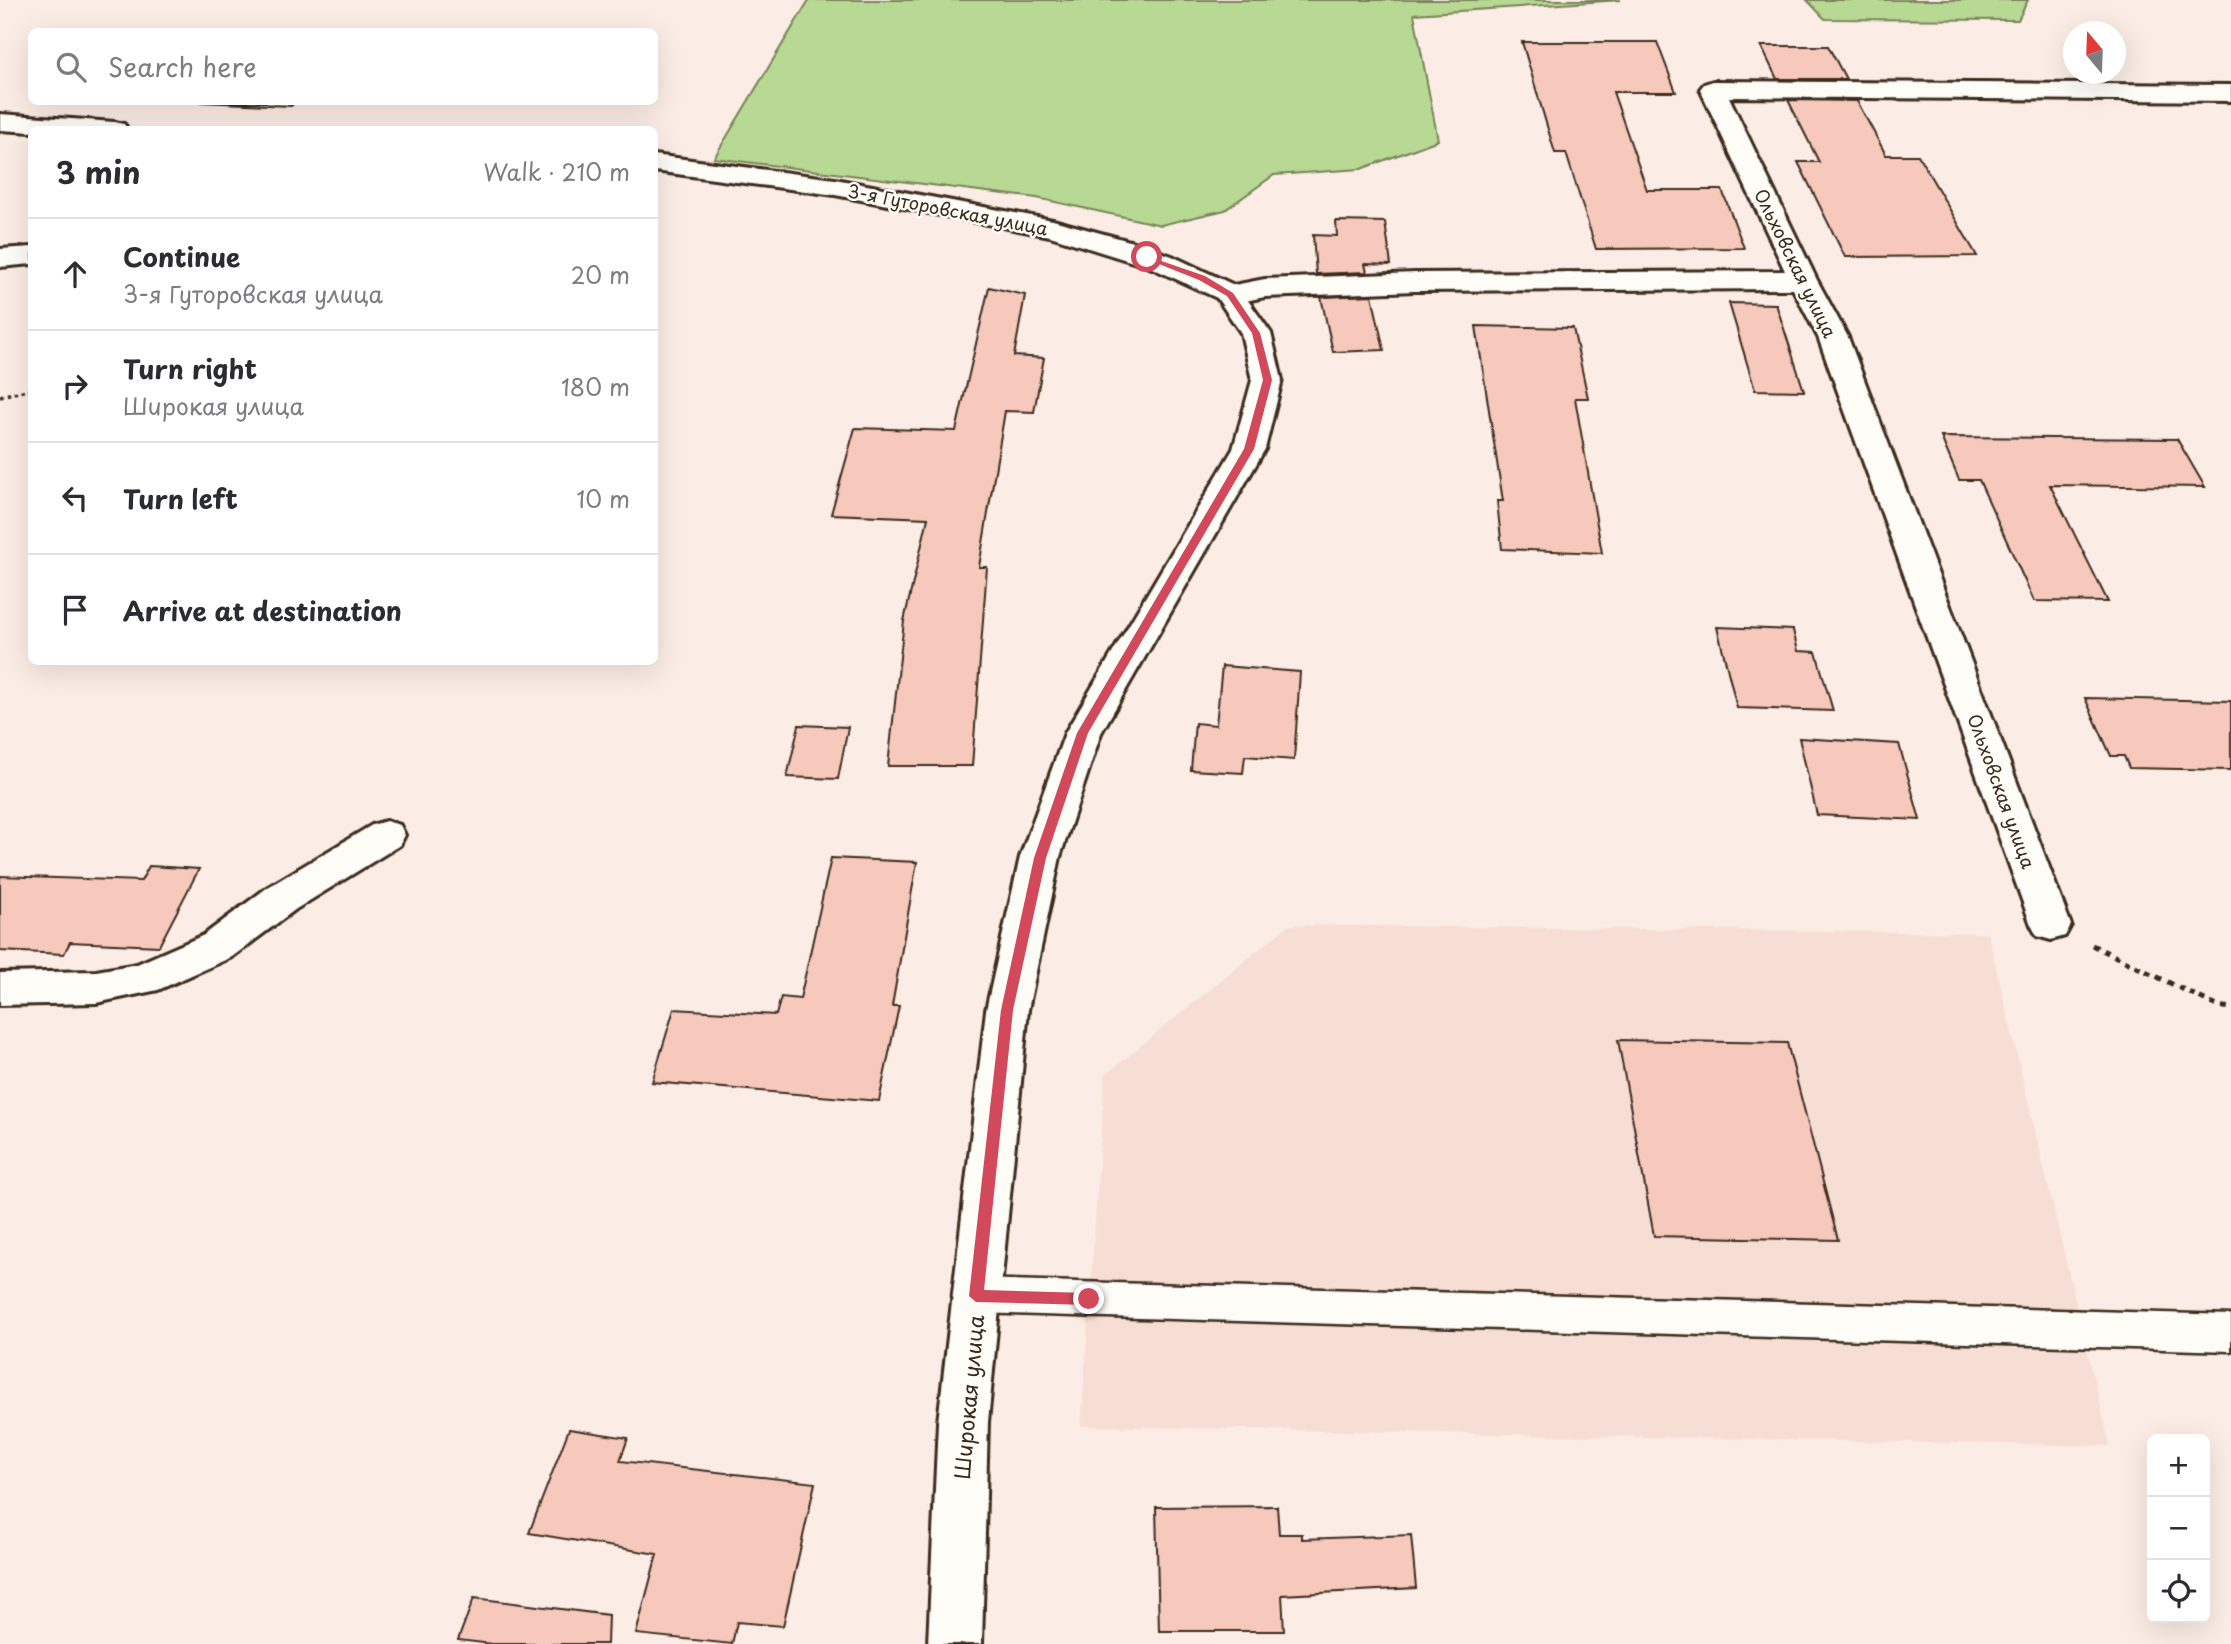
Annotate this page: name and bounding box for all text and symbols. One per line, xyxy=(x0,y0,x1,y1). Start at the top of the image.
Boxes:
north arrow xyxy=(2063,21,2126,84)
search box xyxy=(28,28,658,105)
text: Search here xyxy=(108,47,257,86)
icon: search xyxy=(52,48,90,86)
text: 3 min xyxy=(56,149,141,194)
text: Walk · 210 m xyxy=(483,154,630,189)
street label: 3-я Гуторовская улица xyxy=(846,176,1051,242)
street label: Ольховская улица xyxy=(1748,184,1844,343)
text: Continue xyxy=(123,237,240,276)
route start xyxy=(1131,241,1162,272)
icon: ahead xyxy=(56,255,94,293)
text: 20 m xyxy=(571,257,630,292)
text: 3-я Гуторовская улица xyxy=(123,276,383,311)
text: Turn right xyxy=(123,349,257,388)
icon: right xyxy=(56,367,94,405)
text: 180 m xyxy=(561,369,630,404)
text: Широкая улица xyxy=(123,388,304,423)
icon: left xyxy=(56,479,94,517)
text: Turn left xyxy=(123,479,238,518)
text: 10 m xyxy=(576,481,630,516)
icon: arrive xyxy=(56,591,94,629)
text: Arrive at destination xyxy=(123,591,402,630)
street label: Ольховская улица xyxy=(1961,710,2043,873)
route end xyxy=(1073,1283,1104,1314)
street label: Широкая улица xyxy=(945,1313,991,1481)
map controls xyxy=(2147,1434,2210,1623)
button: + xyxy=(2147,1434,2210,1497)
button: − xyxy=(2147,1497,2210,1560)
button: locate xyxy=(2147,1560,2210,1623)

